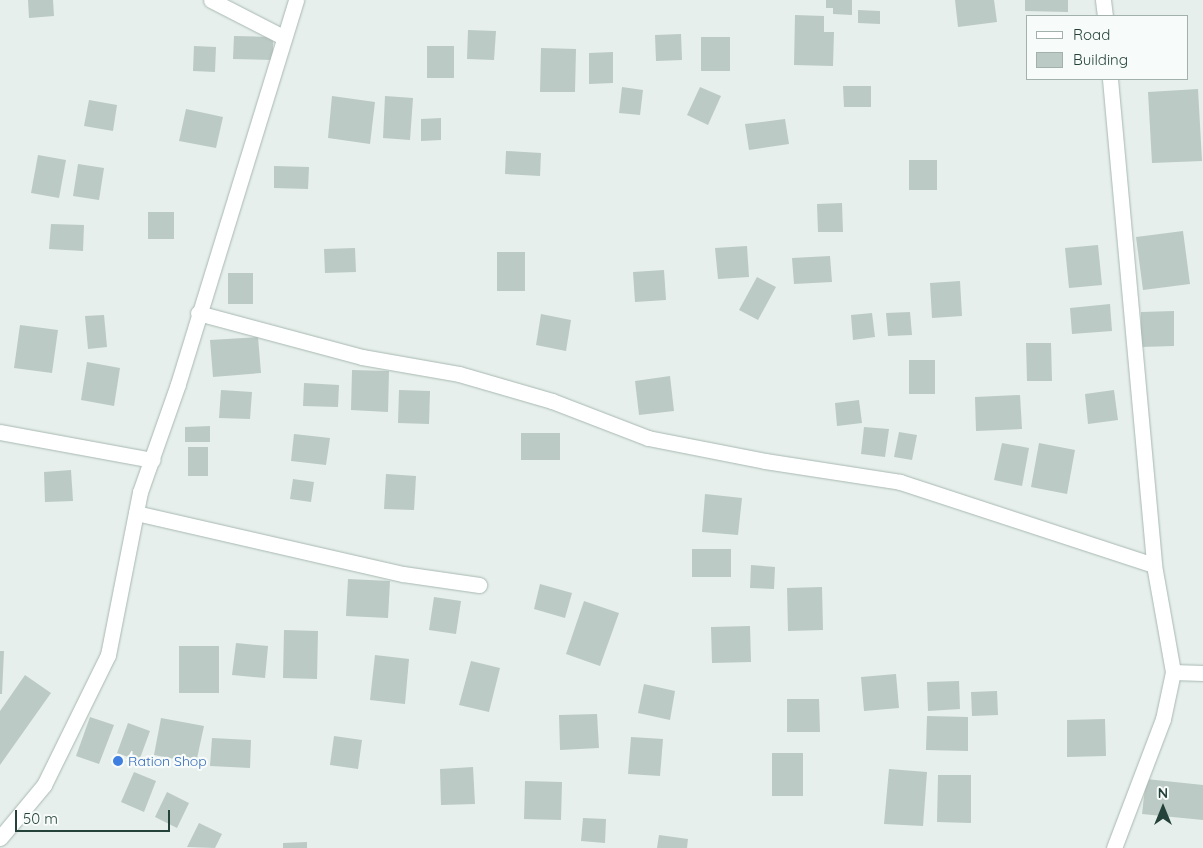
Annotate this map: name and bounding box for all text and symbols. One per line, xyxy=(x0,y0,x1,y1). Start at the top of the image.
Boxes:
legend xyxy=(1026,15,1188,80)
text: Road xyxy=(1073,25,1110,44)
text: Building xyxy=(1073,50,1128,69)
place label: Ration Shop xyxy=(128,753,207,769)
marker: Ration Shop xyxy=(112,755,124,767)
north arrow xyxy=(1138,783,1188,833)
text: N xyxy=(1158,784,1168,802)
scale bar xyxy=(18,800,172,832)
text: 50 m xyxy=(23,809,58,828)

